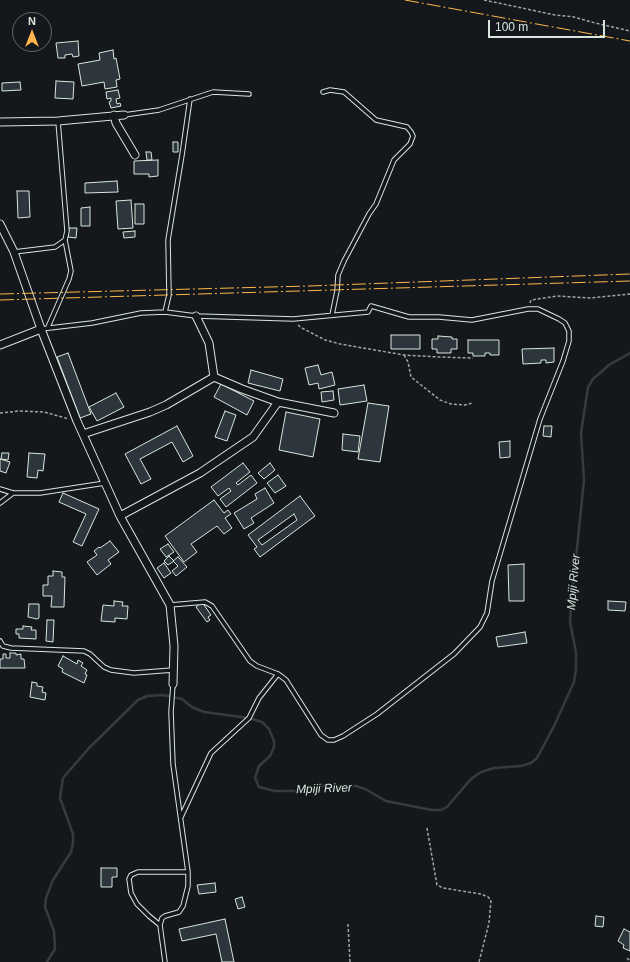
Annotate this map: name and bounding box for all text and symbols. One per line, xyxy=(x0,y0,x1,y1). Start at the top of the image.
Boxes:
north arrow xyxy=(12,12,52,52)
scale bar xyxy=(490,12,607,38)
text: N xyxy=(28,15,36,27)
text: 100 m xyxy=(495,20,528,34)
water label: Mpiji River xyxy=(564,553,584,611)
water label: Mpiji River xyxy=(296,781,352,797)

